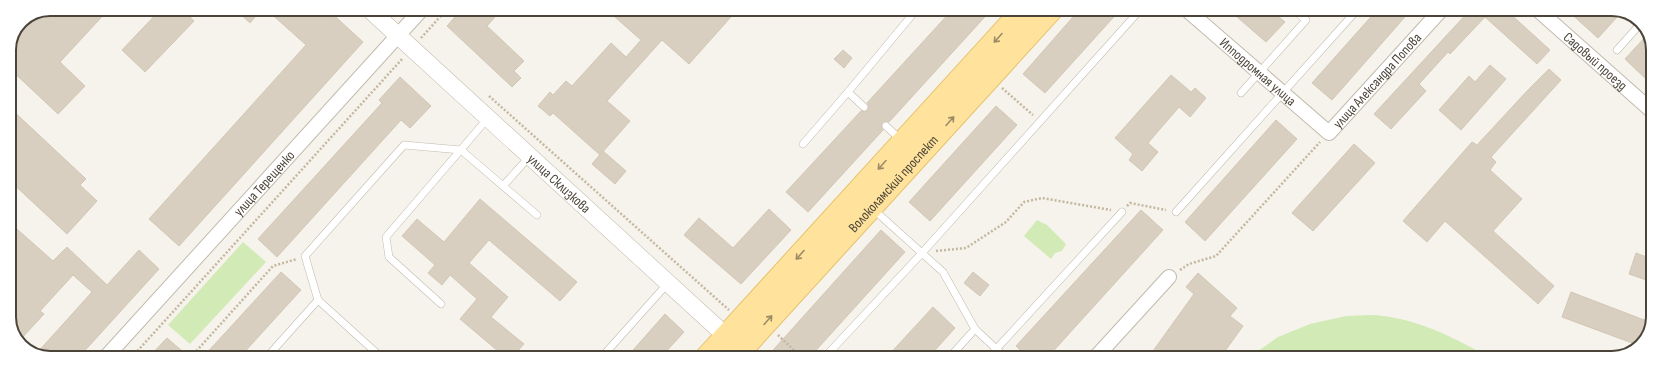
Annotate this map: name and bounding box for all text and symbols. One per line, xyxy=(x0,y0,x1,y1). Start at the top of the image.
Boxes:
street label: Садовый проезд xyxy=(1560,28,1631,94)
street label: улица Александра Попова xyxy=(1329,29,1425,132)
one-way arrow xyxy=(993,33,1002,43)
street label: Ипподромная улица xyxy=(1216,34,1300,109)
one-way arrow xyxy=(946,116,955,126)
street label: Волоколамский проспект xyxy=(845,132,941,236)
street label: улица Терещенко xyxy=(230,147,298,219)
street label: улица Склизкова xyxy=(524,150,594,216)
one-way arrow xyxy=(877,160,886,170)
one-way arrow xyxy=(795,250,805,260)
one-way arrow xyxy=(763,315,773,325)

